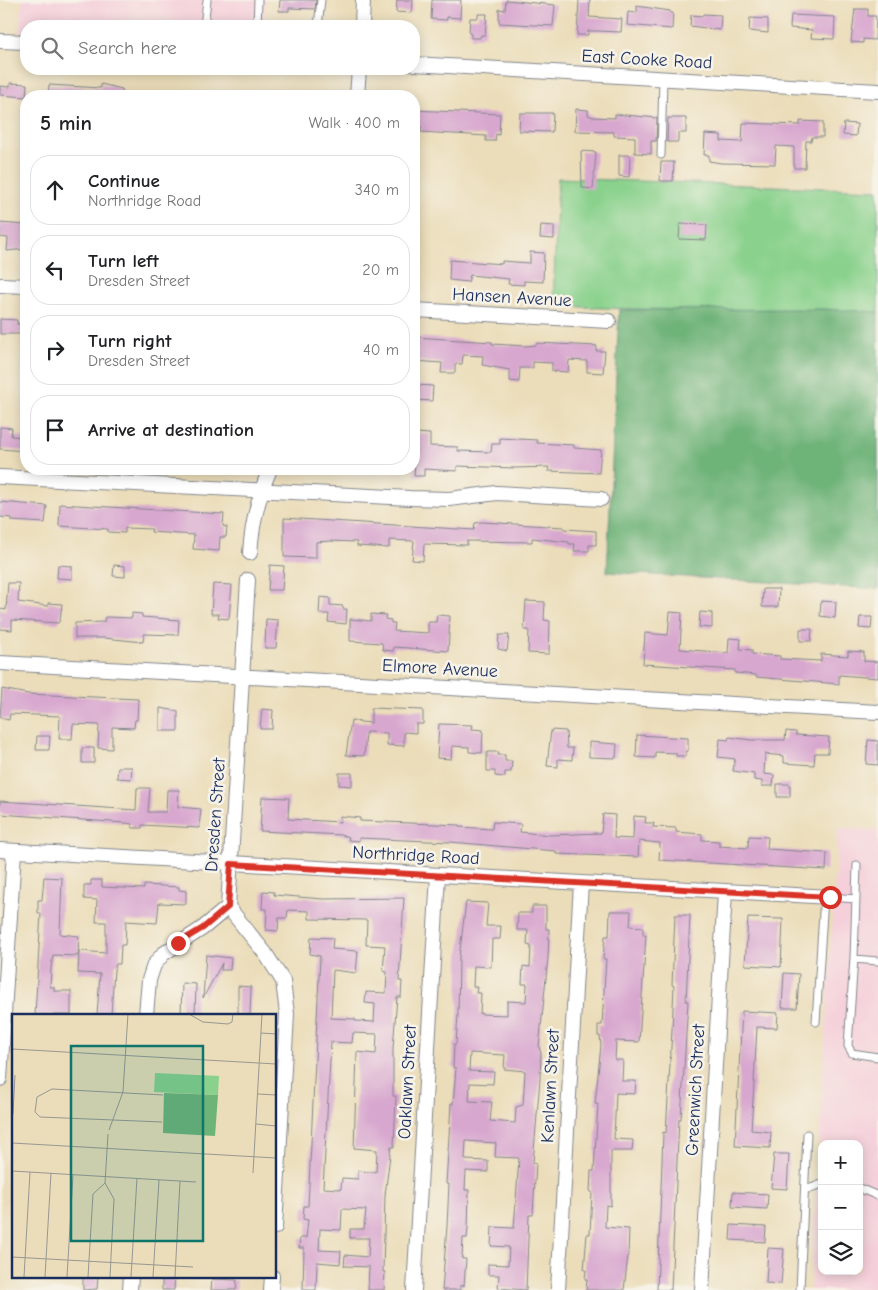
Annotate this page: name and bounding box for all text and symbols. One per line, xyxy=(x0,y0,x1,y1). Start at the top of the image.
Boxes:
search box xyxy=(20,20,420,75)
icon: search xyxy=(38,34,66,62)
text: Search here xyxy=(78,37,177,59)
street label: East Cooke Road xyxy=(581,46,713,73)
text: 5 min xyxy=(40,111,92,135)
text: Walk · 400 m xyxy=(308,114,400,132)
text: Continue xyxy=(88,170,160,192)
icon: ahead xyxy=(41,176,69,204)
text: 340 m xyxy=(355,181,399,199)
text: Northridge Road xyxy=(88,192,201,210)
text: Turn left xyxy=(88,250,159,272)
icon: left xyxy=(41,256,69,284)
text: 20 m xyxy=(362,261,399,279)
text: Dresden Street xyxy=(88,272,190,290)
street label: Hansen Avenue xyxy=(452,284,572,311)
text: Turn right xyxy=(88,330,172,352)
icon: right xyxy=(41,336,69,364)
text: 40 m xyxy=(363,341,399,359)
text: Dresden Street xyxy=(88,352,190,370)
icon: arrive xyxy=(41,416,69,444)
text: Arrive at destination xyxy=(88,419,254,441)
street label: Elmore Avenue xyxy=(382,655,498,682)
street label: Dresden Street xyxy=(201,757,230,873)
street label: Northridge Road xyxy=(352,842,480,869)
route start xyxy=(819,886,842,909)
route end xyxy=(167,932,190,955)
inset map xyxy=(12,1014,276,1278)
street label: Oaklawn Street xyxy=(394,1023,421,1140)
street label: Greenwich Street xyxy=(682,1023,709,1156)
street label: Kenlawn Street xyxy=(537,1028,564,1144)
map controls xyxy=(818,1140,863,1275)
button: + xyxy=(818,1140,863,1185)
button: − xyxy=(818,1185,863,1230)
button: layers xyxy=(818,1230,863,1275)

